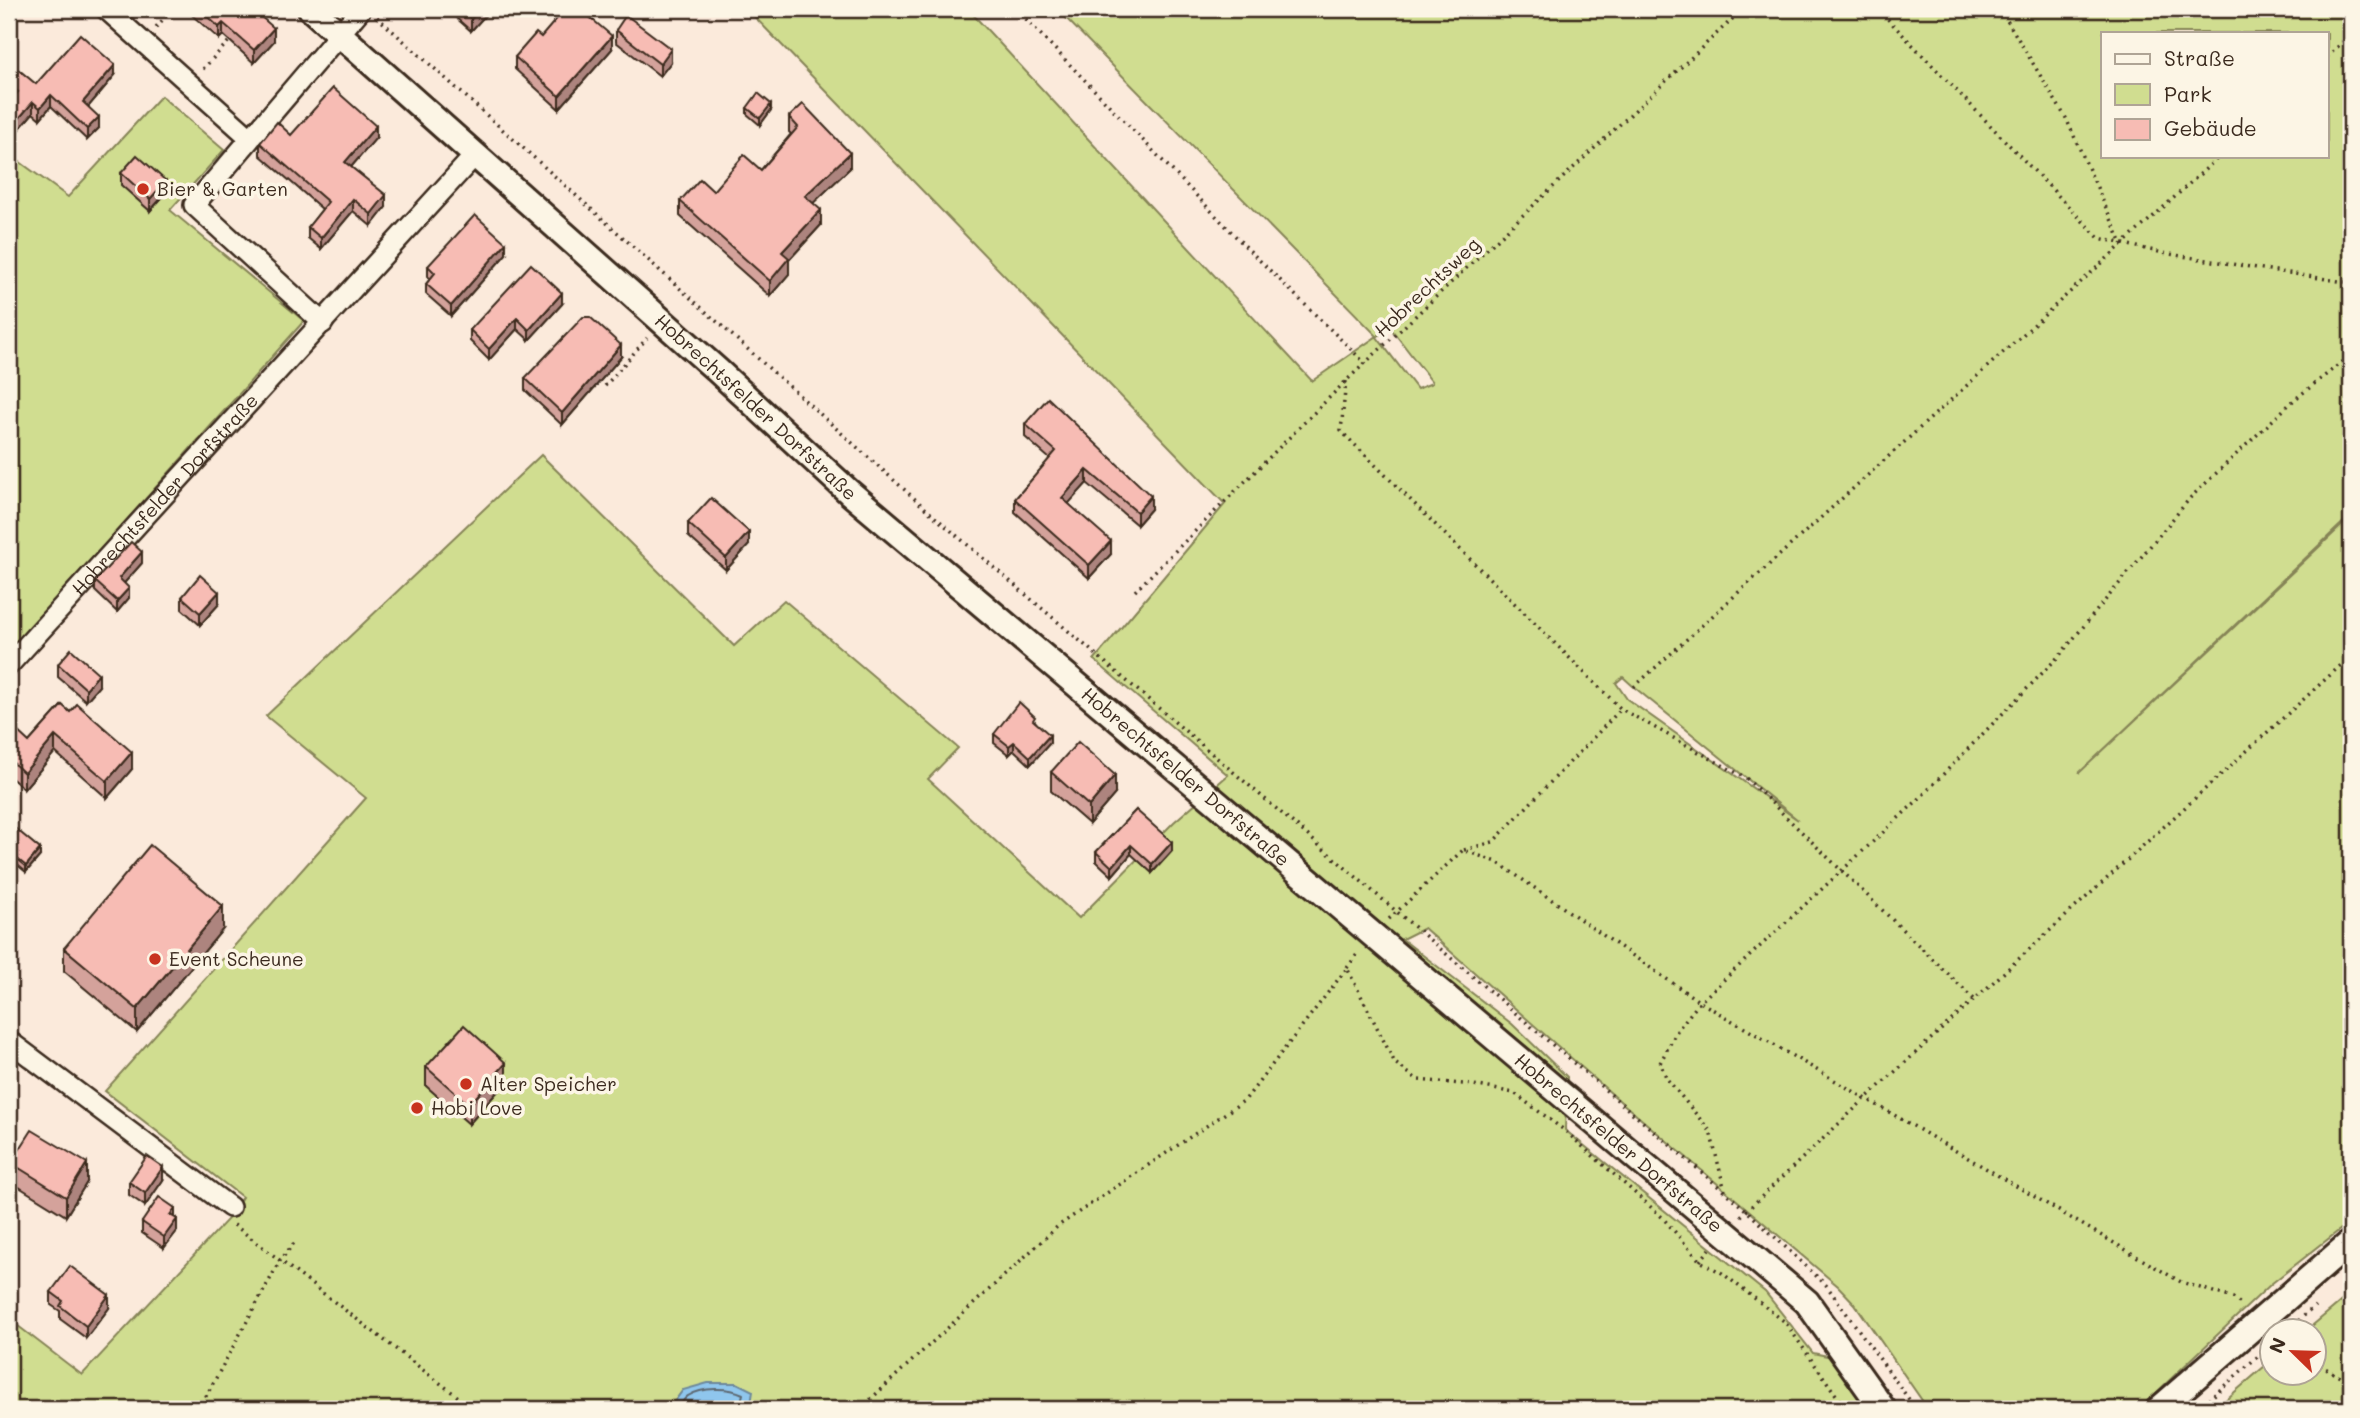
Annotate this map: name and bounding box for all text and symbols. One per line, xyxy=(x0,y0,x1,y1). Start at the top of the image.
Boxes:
legend xyxy=(2101,32,2328,158)
text: Straße xyxy=(2164,44,2235,71)
text: Park xyxy=(2164,80,2212,107)
text: Gebäude xyxy=(2164,114,2257,141)
place label: Bier & Garten xyxy=(157,176,288,201)
marker: Bier & Garten xyxy=(135,181,151,197)
street label: Hobrechtsweg xyxy=(1369,231,1485,342)
street label: Hobrechtsfelder Dorfstraße xyxy=(650,308,862,505)
street label: Hobrechtsfelder Dorfstraße xyxy=(66,388,263,600)
street label: Hobrechtsfelder Dorfstraße xyxy=(1077,681,1295,872)
place label: Event Scheune xyxy=(169,946,304,971)
marker: Event Scheune xyxy=(147,951,163,967)
street label: Hobrechtsfelder Dorfstraße xyxy=(1510,1047,1728,1238)
place label: Alter Speicher xyxy=(480,1071,617,1096)
marker: Alter Speicher xyxy=(458,1076,474,1092)
place label: Hobi Love xyxy=(431,1095,523,1120)
marker: Hobi Love xyxy=(409,1100,425,1116)
north arrow xyxy=(2258,1316,2328,1386)
text: N xyxy=(2263,1334,2291,1357)

